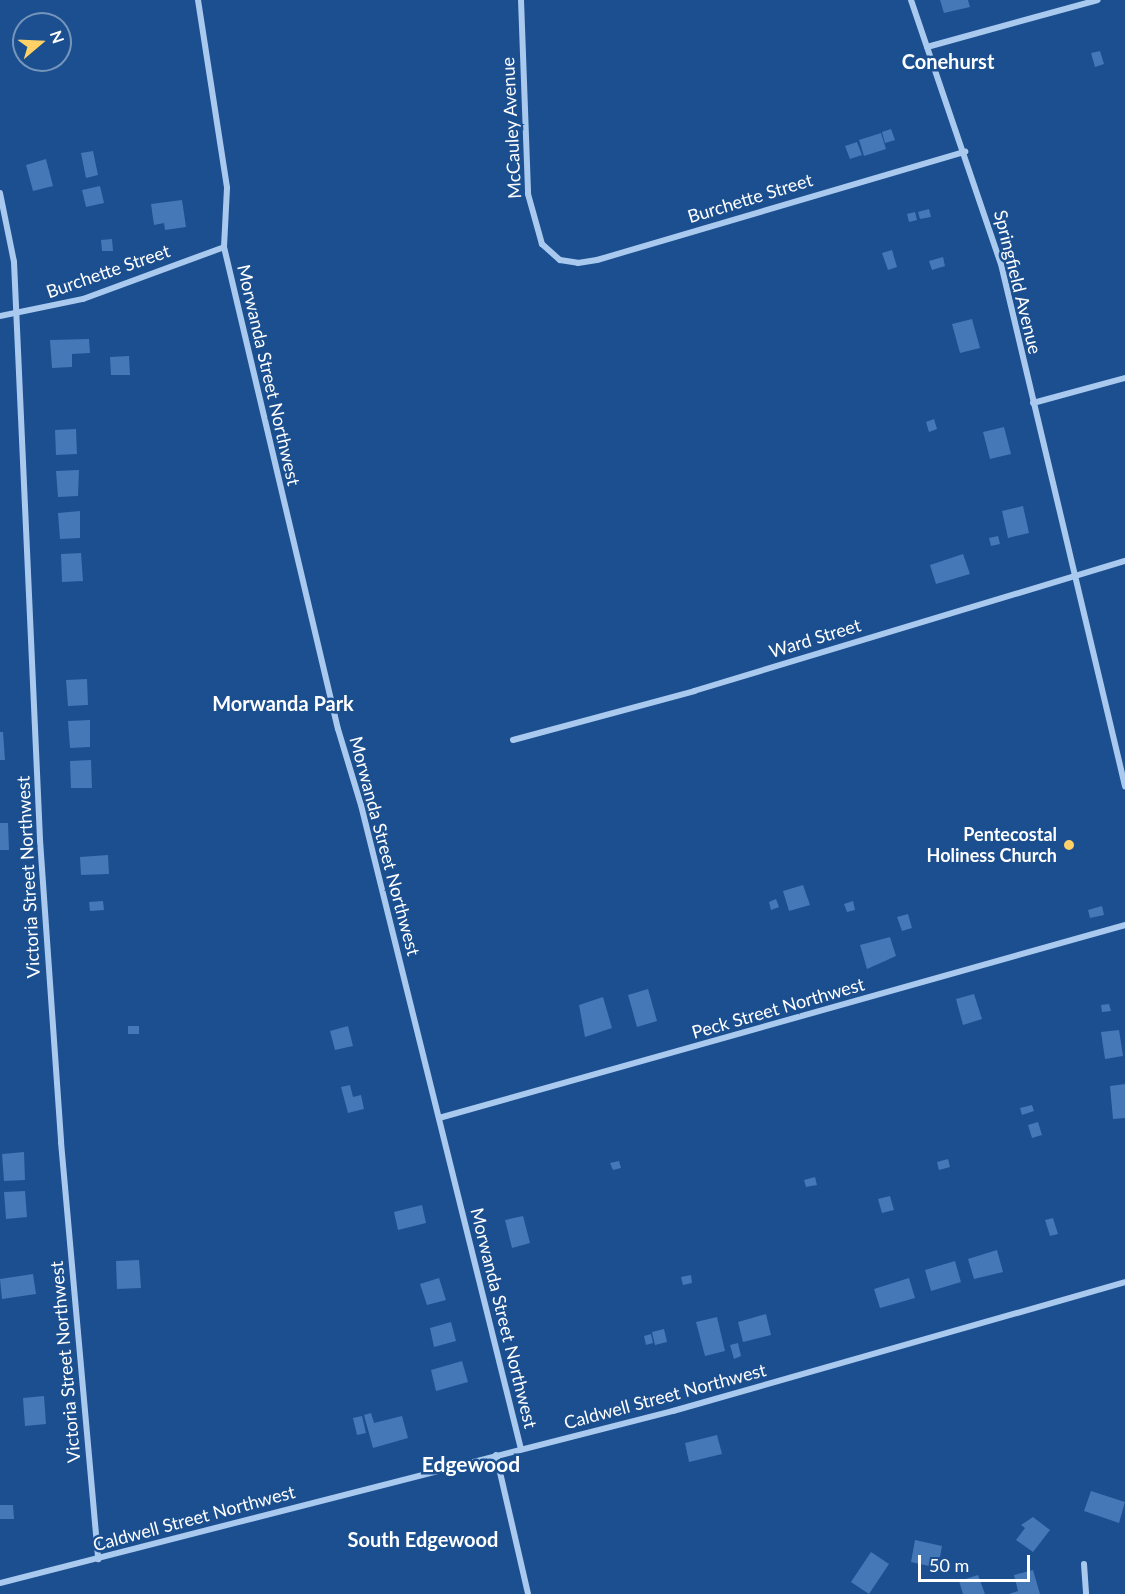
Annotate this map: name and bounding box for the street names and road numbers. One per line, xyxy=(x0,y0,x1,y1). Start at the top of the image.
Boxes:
street label: McCauley Avenue xyxy=(496,56,526,200)
street label: Burchette Street xyxy=(685,169,815,227)
street label: Springfield Avenue xyxy=(990,207,1046,357)
street label: Burchette Street xyxy=(43,240,173,302)
street label: Morwanda Street Northwest xyxy=(233,262,305,488)
street label: Ward Street xyxy=(766,614,864,662)
street label: Morwanda Street Northwest xyxy=(345,734,425,958)
street label: Victoria Street Northwest xyxy=(12,775,44,979)
street label: Peck Street Northwest xyxy=(689,973,867,1043)
street label: Morwanda Street Northwest xyxy=(466,1206,542,1430)
street label: Victoria Street Northwest xyxy=(45,1260,85,1464)
street label: Caldwell Street Northwest xyxy=(562,1359,768,1433)
street label: Caldwell Street Northwest xyxy=(91,1481,297,1555)

